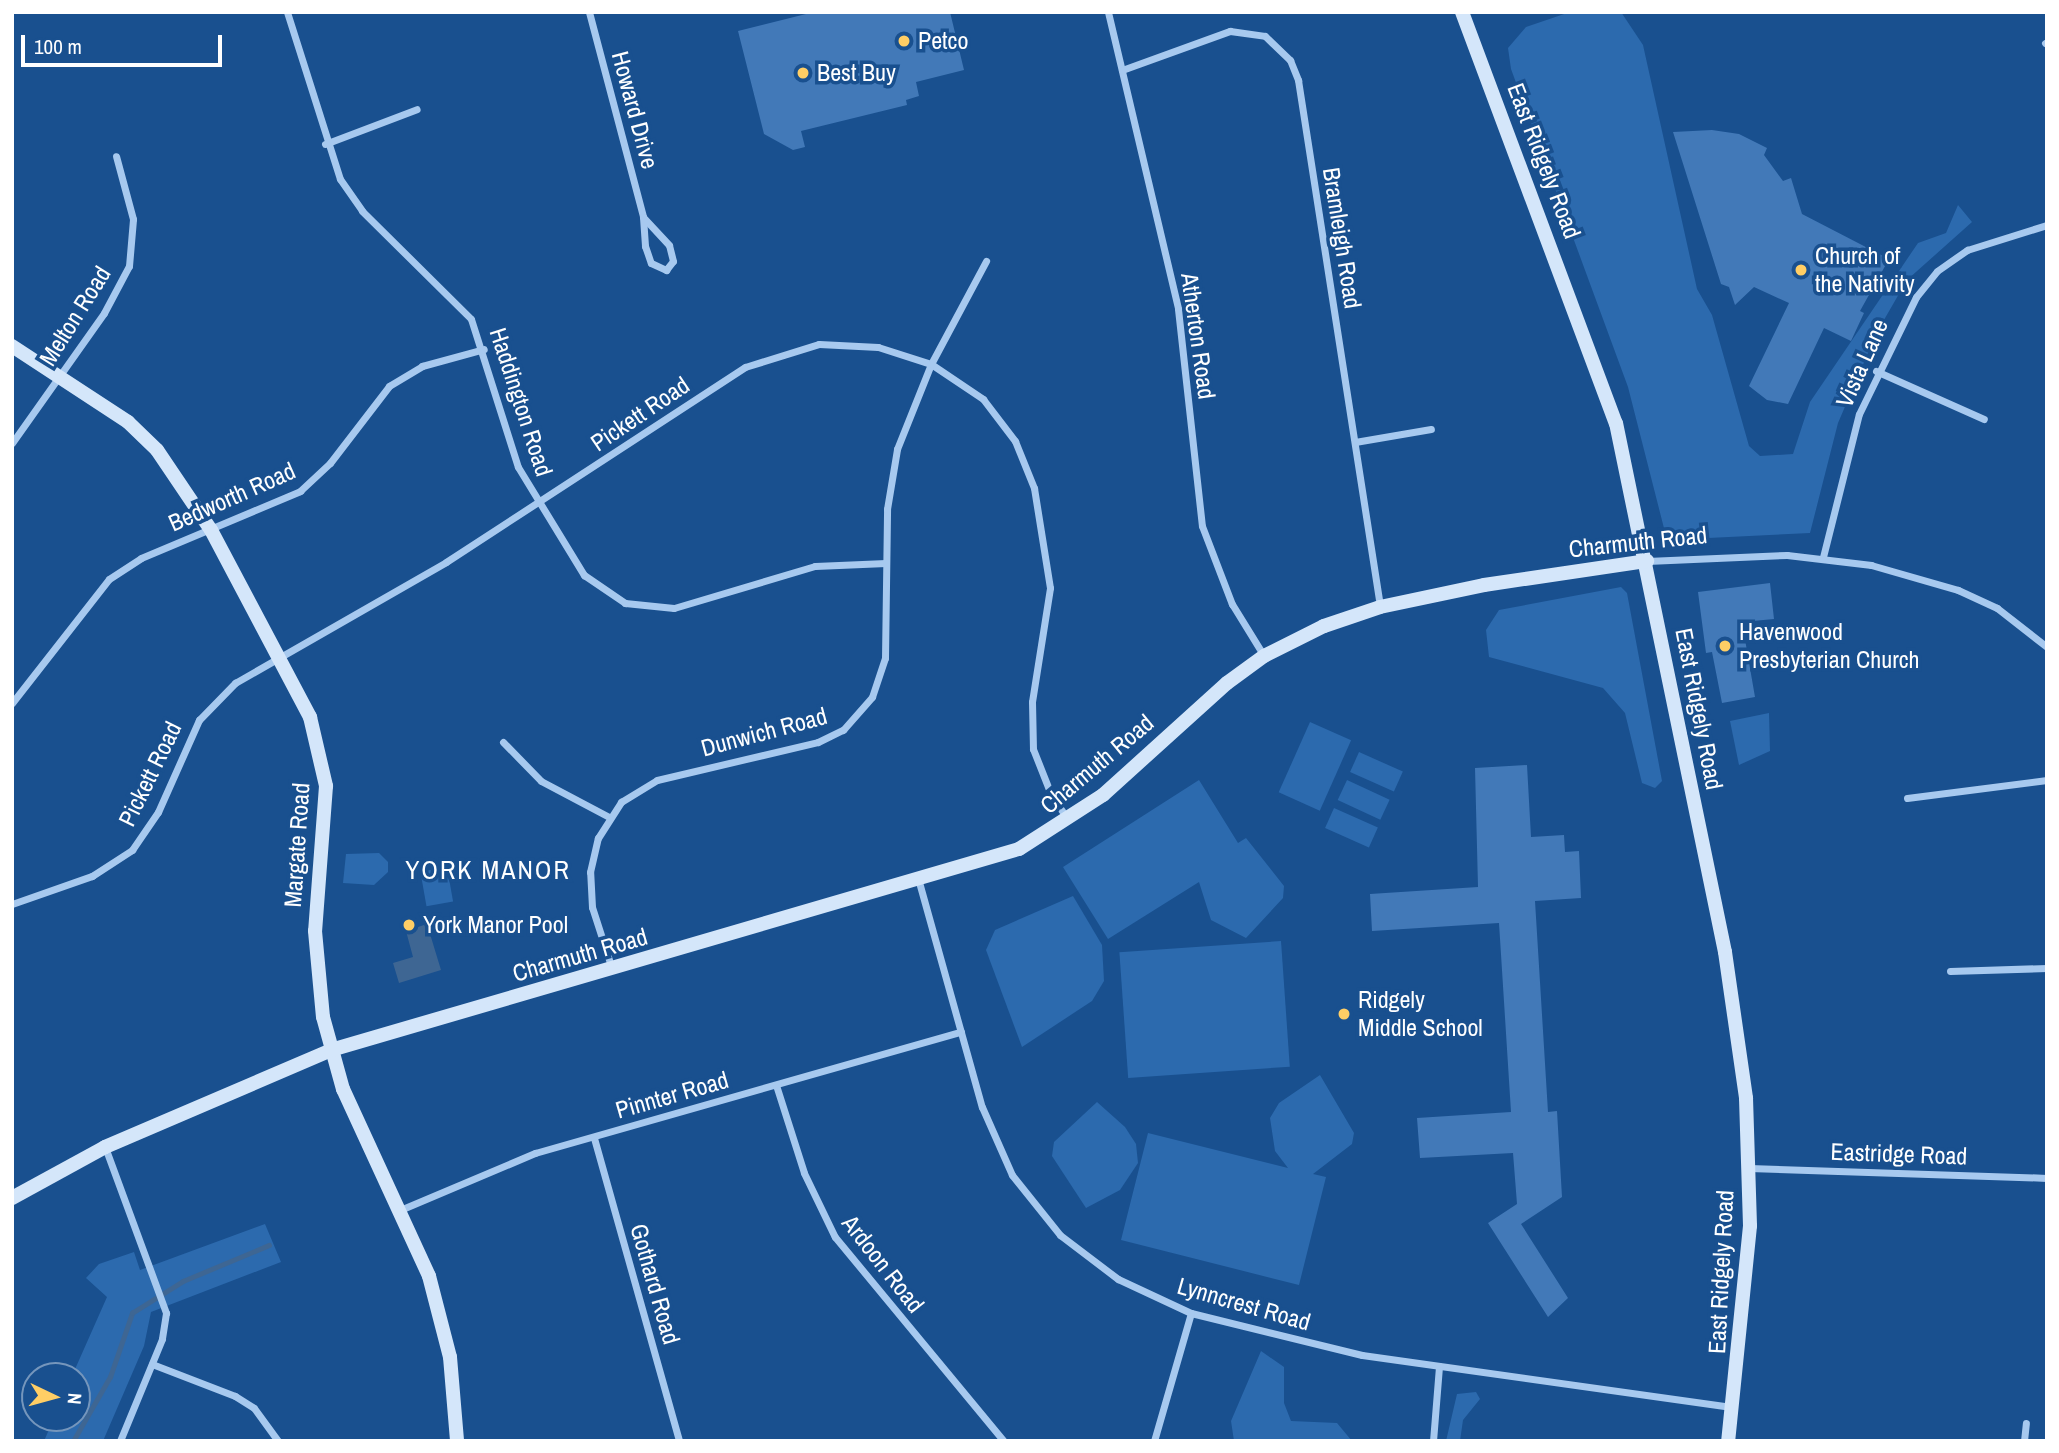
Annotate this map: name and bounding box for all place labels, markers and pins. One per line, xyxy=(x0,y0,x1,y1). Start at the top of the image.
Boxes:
place label: Petco xyxy=(918,27,968,55)
marker: Petco xyxy=(896,33,912,49)
place label: Best Buy xyxy=(817,59,896,87)
marker: Best Buy xyxy=(795,65,811,81)
place label: Church of the Nativity xyxy=(1815,242,1915,298)
marker: Church of the Nativity xyxy=(1793,262,1809,278)
place label: Havenwood Presbyterian Church xyxy=(1739,618,1919,674)
marker: Havenwood Presbyterian Church xyxy=(1717,638,1733,654)
place label: York Manor Pool xyxy=(423,911,568,939)
marker: York Manor Pool xyxy=(401,917,417,933)
place label: Ridgely Middle School xyxy=(1358,986,1483,1042)
marker: Ridgely Middle School xyxy=(1336,1006,1352,1022)

